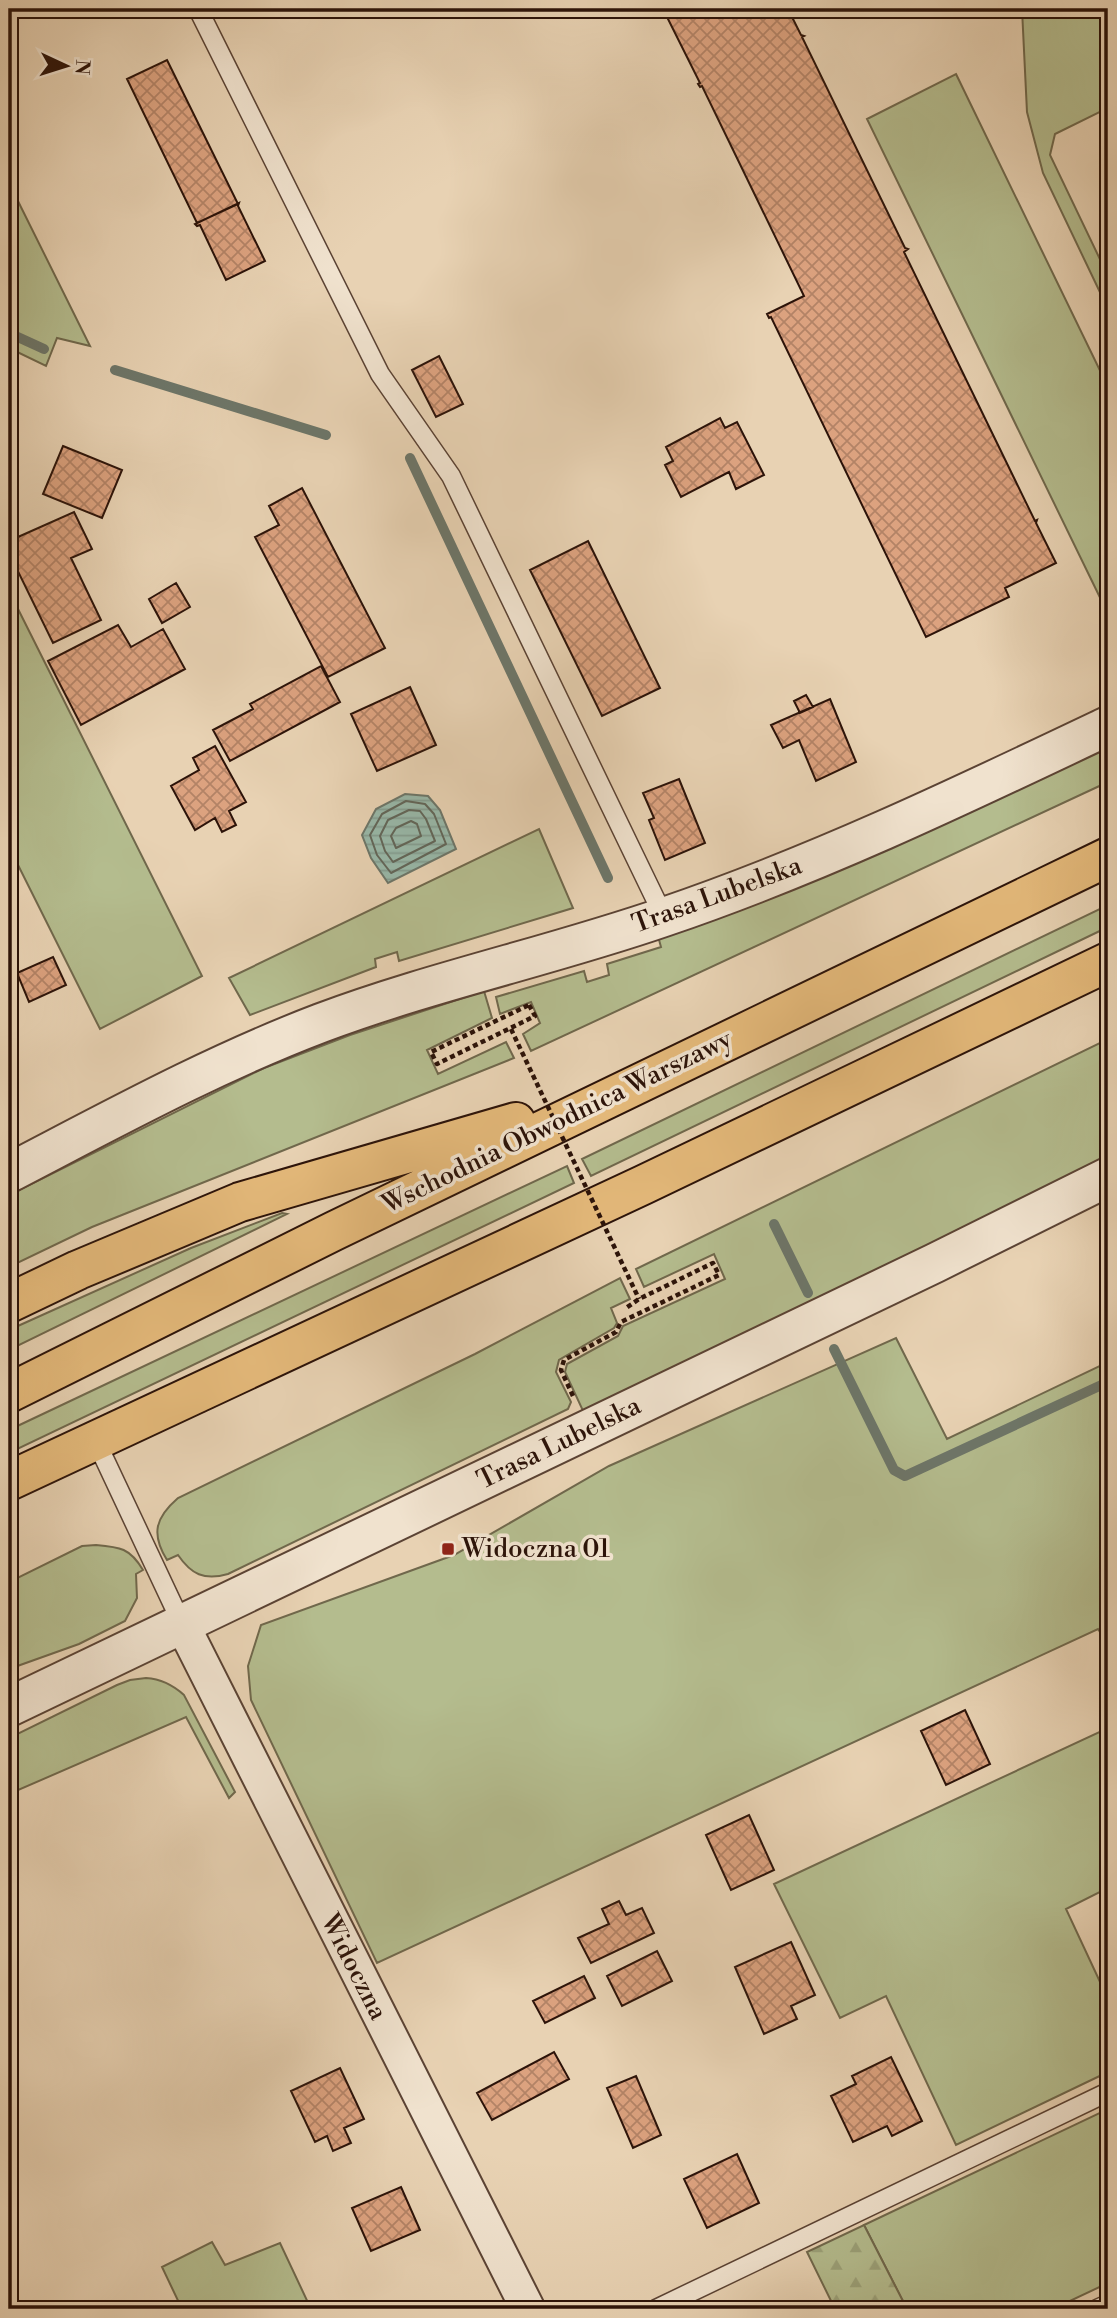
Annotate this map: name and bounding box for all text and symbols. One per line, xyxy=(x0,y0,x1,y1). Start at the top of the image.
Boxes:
north arrow xyxy=(32,32,102,102)
text: N xyxy=(69,59,94,75)
street label: Trasa Lubelska xyxy=(628,849,807,940)
street label: Wschodnia Obwodnica Warszawy xyxy=(376,1023,737,1221)
street label: Trasa Lubelska xyxy=(472,1389,647,1496)
place label: Widoczna 01 xyxy=(461,1533,610,1565)
marker: Widoczna 01 xyxy=(440,1541,456,1557)
street label: Widoczna xyxy=(313,1908,395,2026)

